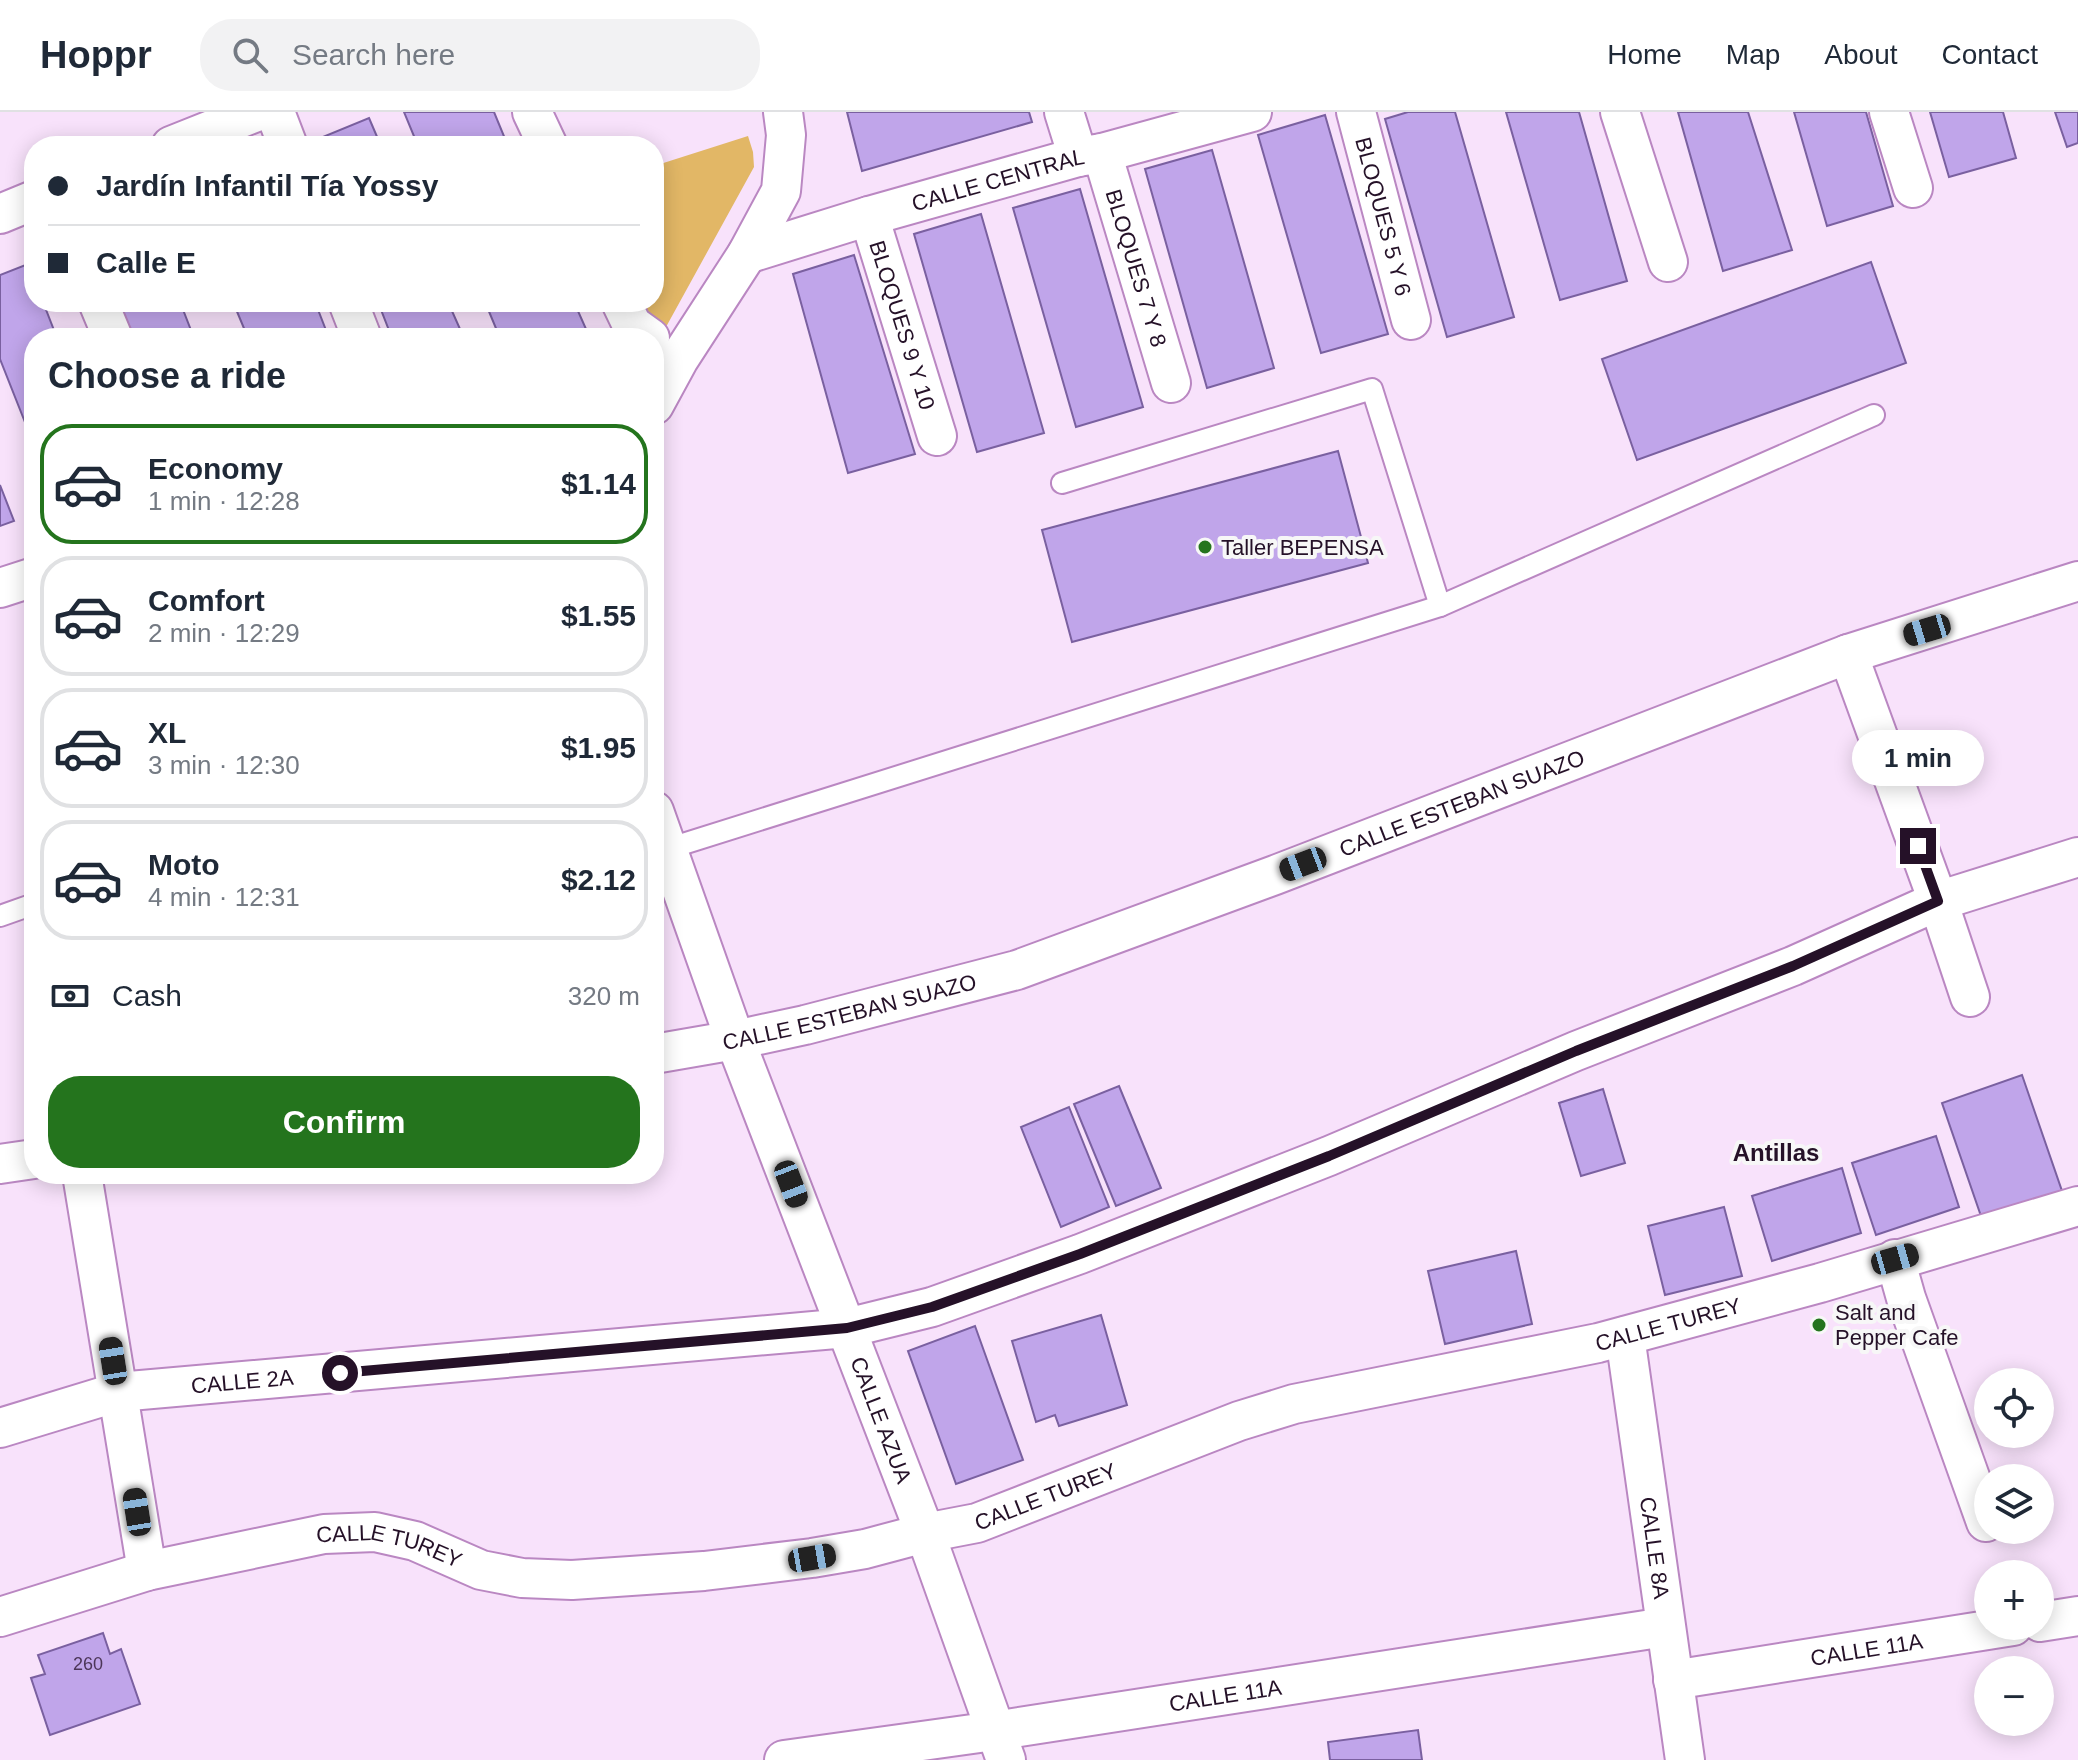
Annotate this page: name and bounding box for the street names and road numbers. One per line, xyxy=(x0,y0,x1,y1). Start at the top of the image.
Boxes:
street label: BLOQUES 5 Y 6 xyxy=(1350,134,1416,299)
street label: CALLE CENTRAL xyxy=(909,144,1086,216)
street label: BLOQUES 7 Y 8 xyxy=(1101,186,1171,350)
street label: BLOQUES 9 Y 10 xyxy=(864,238,940,413)
street label: CALLE ESTEBAN SUAZO xyxy=(1336,745,1588,862)
street label: CALLE ESTEBAN SUAZO xyxy=(721,969,979,1055)
street label: CALLE TUREY xyxy=(1592,1293,1744,1356)
street label: CALLE AZUA xyxy=(845,1353,917,1487)
street label: CALLE 2A xyxy=(190,1365,295,1399)
street label: CALLE TUREY xyxy=(971,1458,1120,1536)
street label: CALLE 8A xyxy=(1635,1495,1674,1601)
street label: CALLE TUREY xyxy=(316,1519,466,1573)
street label: CALLE 11A xyxy=(1809,1628,1925,1671)
street label: CALLE 11A xyxy=(1167,1675,1284,1717)

